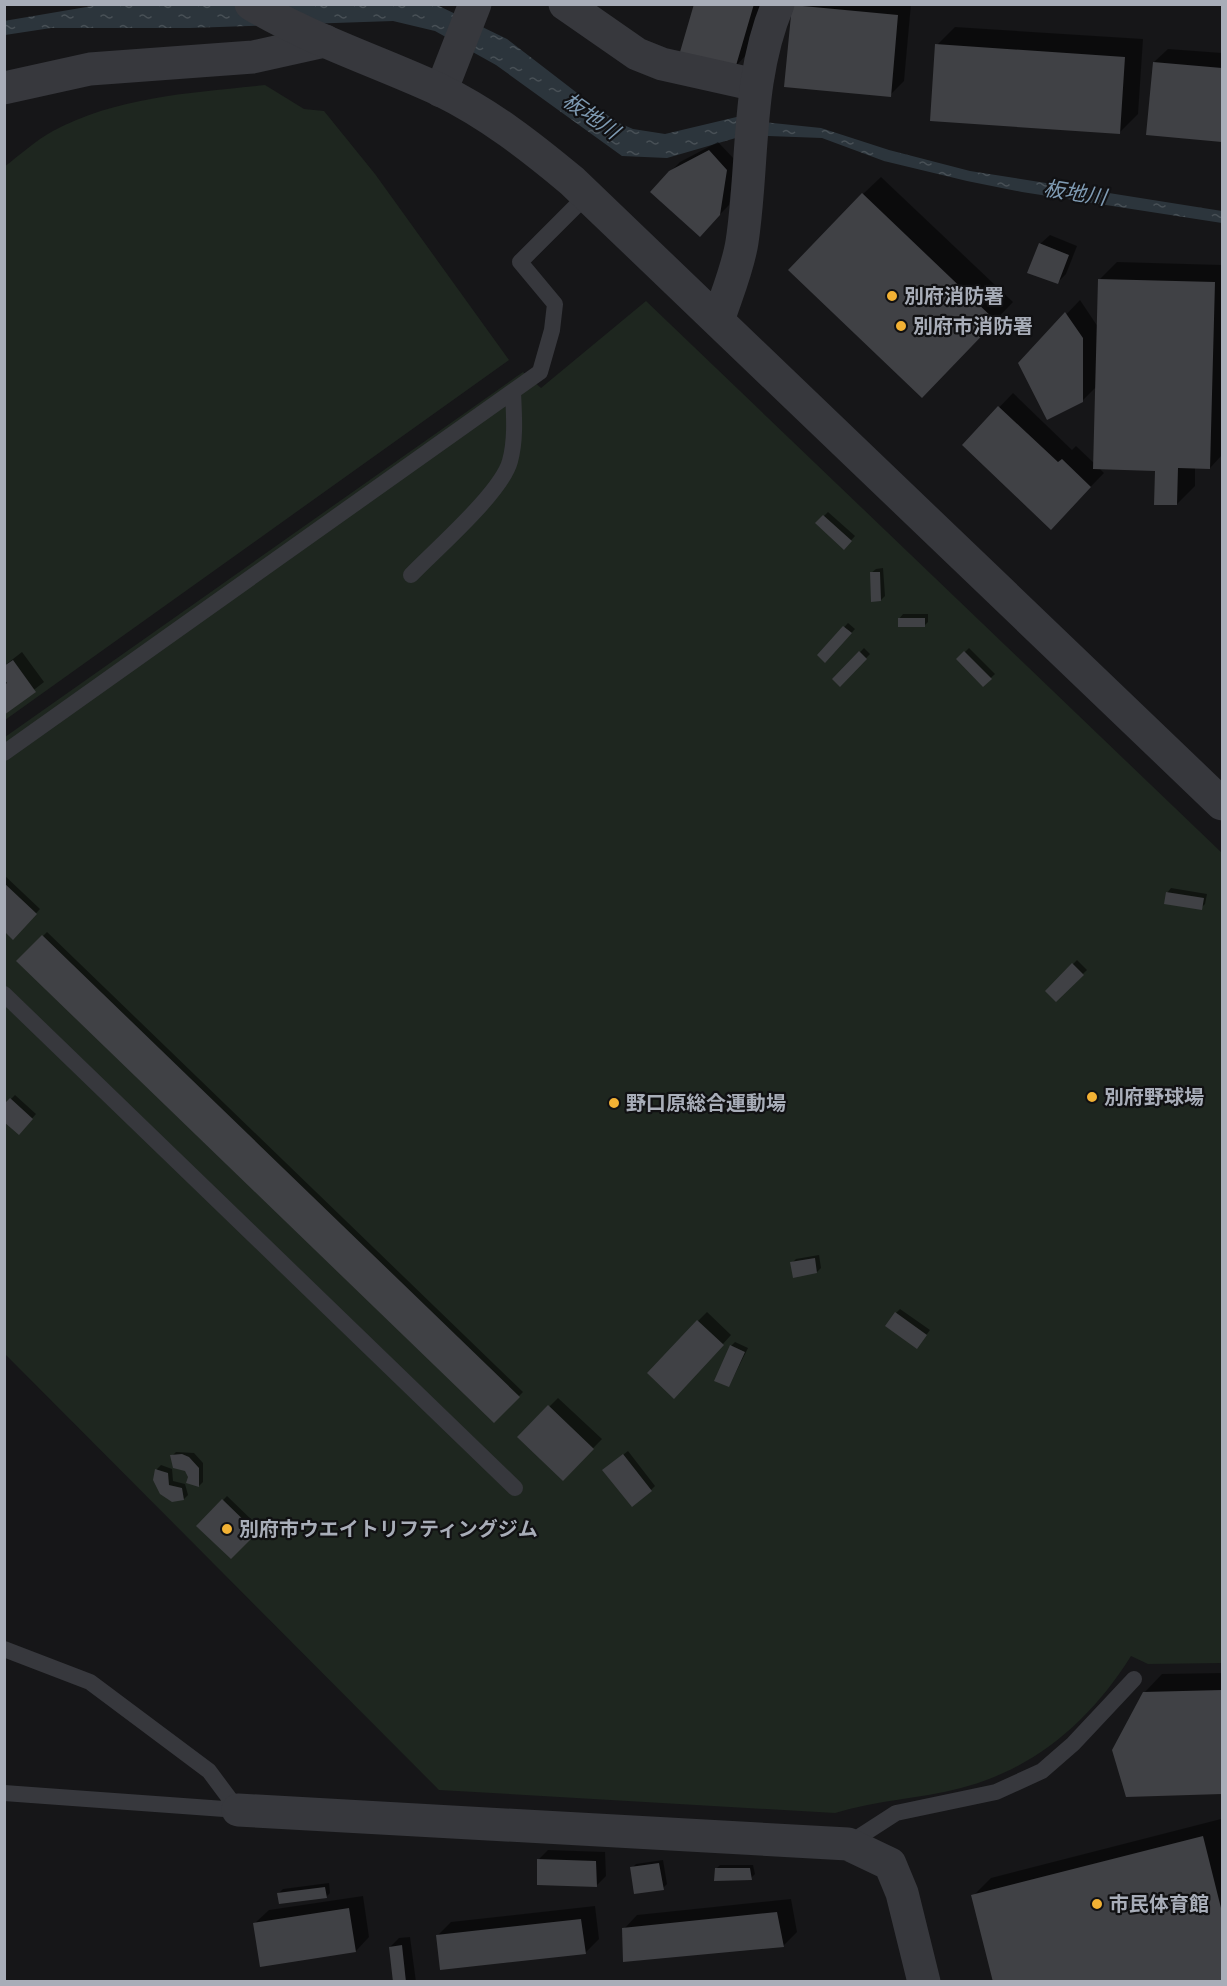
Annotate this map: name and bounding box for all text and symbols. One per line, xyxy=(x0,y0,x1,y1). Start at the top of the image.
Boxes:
water label: 板地川 xyxy=(557,86,626,147)
water label: 板地川 xyxy=(1042,174,1110,212)
place label: 別府消防署 xyxy=(904,283,1004,309)
marker: 別府消防署 xyxy=(885,289,899,303)
place label: 別府市消防署 xyxy=(913,313,1033,339)
marker: 別府市消防署 xyxy=(894,319,908,333)
place label: 別府野球場 xyxy=(1104,1084,1204,1110)
place label: 野口原総合運動場 xyxy=(626,1090,786,1116)
marker: 別府野球場 xyxy=(1085,1090,1099,1104)
marker: 野口原総合運動場 xyxy=(607,1096,621,1110)
place label: 別府市ウエイトリフティングジム xyxy=(239,1516,538,1542)
marker: 別府市ウエイトリフティングジム xyxy=(220,1522,234,1536)
place label: 市民体育館 xyxy=(1109,1891,1209,1917)
marker: 市民体育館 xyxy=(1090,1897,1104,1911)

